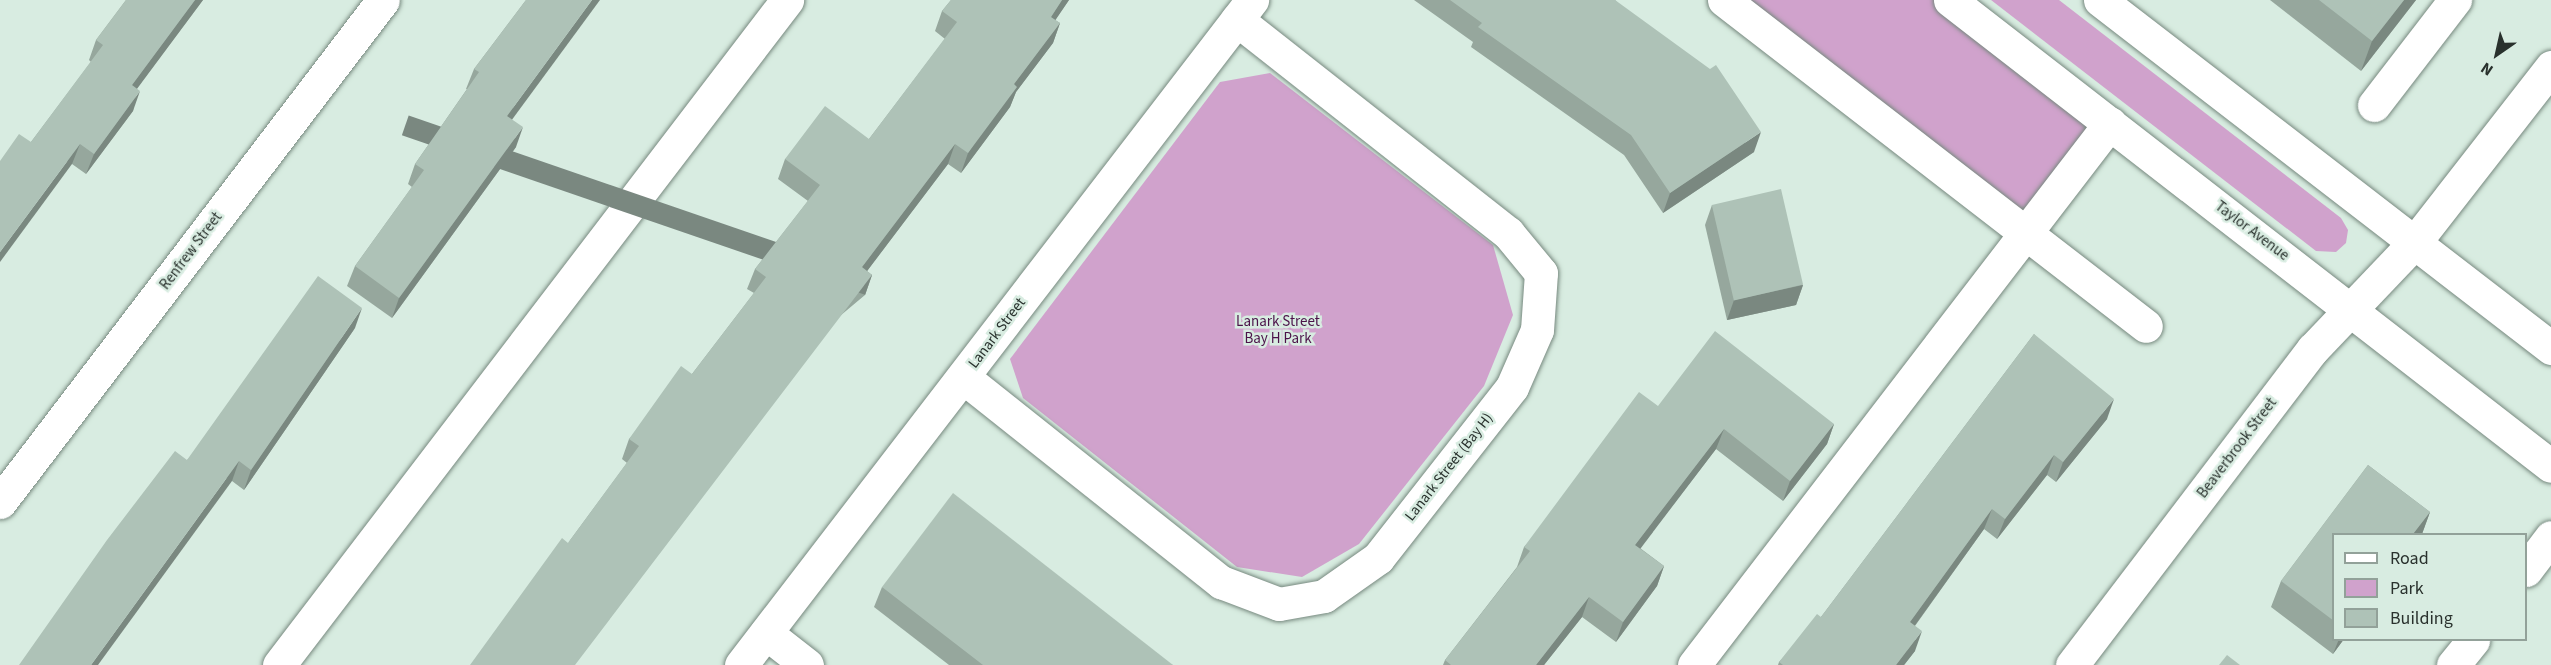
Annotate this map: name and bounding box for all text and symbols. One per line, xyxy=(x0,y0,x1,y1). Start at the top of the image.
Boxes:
north arrow xyxy=(2467,24,2527,84)
text: N xyxy=(2476,57,2498,81)
street label: Taylor Avenue xyxy=(2211,197,2293,265)
street label: Renfrew Street xyxy=(156,209,226,293)
street label: Lanark Street xyxy=(965,294,1029,372)
park label: Lanark Street Bay H Park xyxy=(1236,312,1320,347)
street label: Beaverbrook Street xyxy=(2193,394,2281,502)
street label: Lanark Street (Bay H) xyxy=(1401,409,1497,525)
legend xyxy=(2332,533,2527,641)
text: Road xyxy=(2390,546,2429,571)
text: Park xyxy=(2390,576,2424,601)
text: Building xyxy=(2390,606,2453,631)

